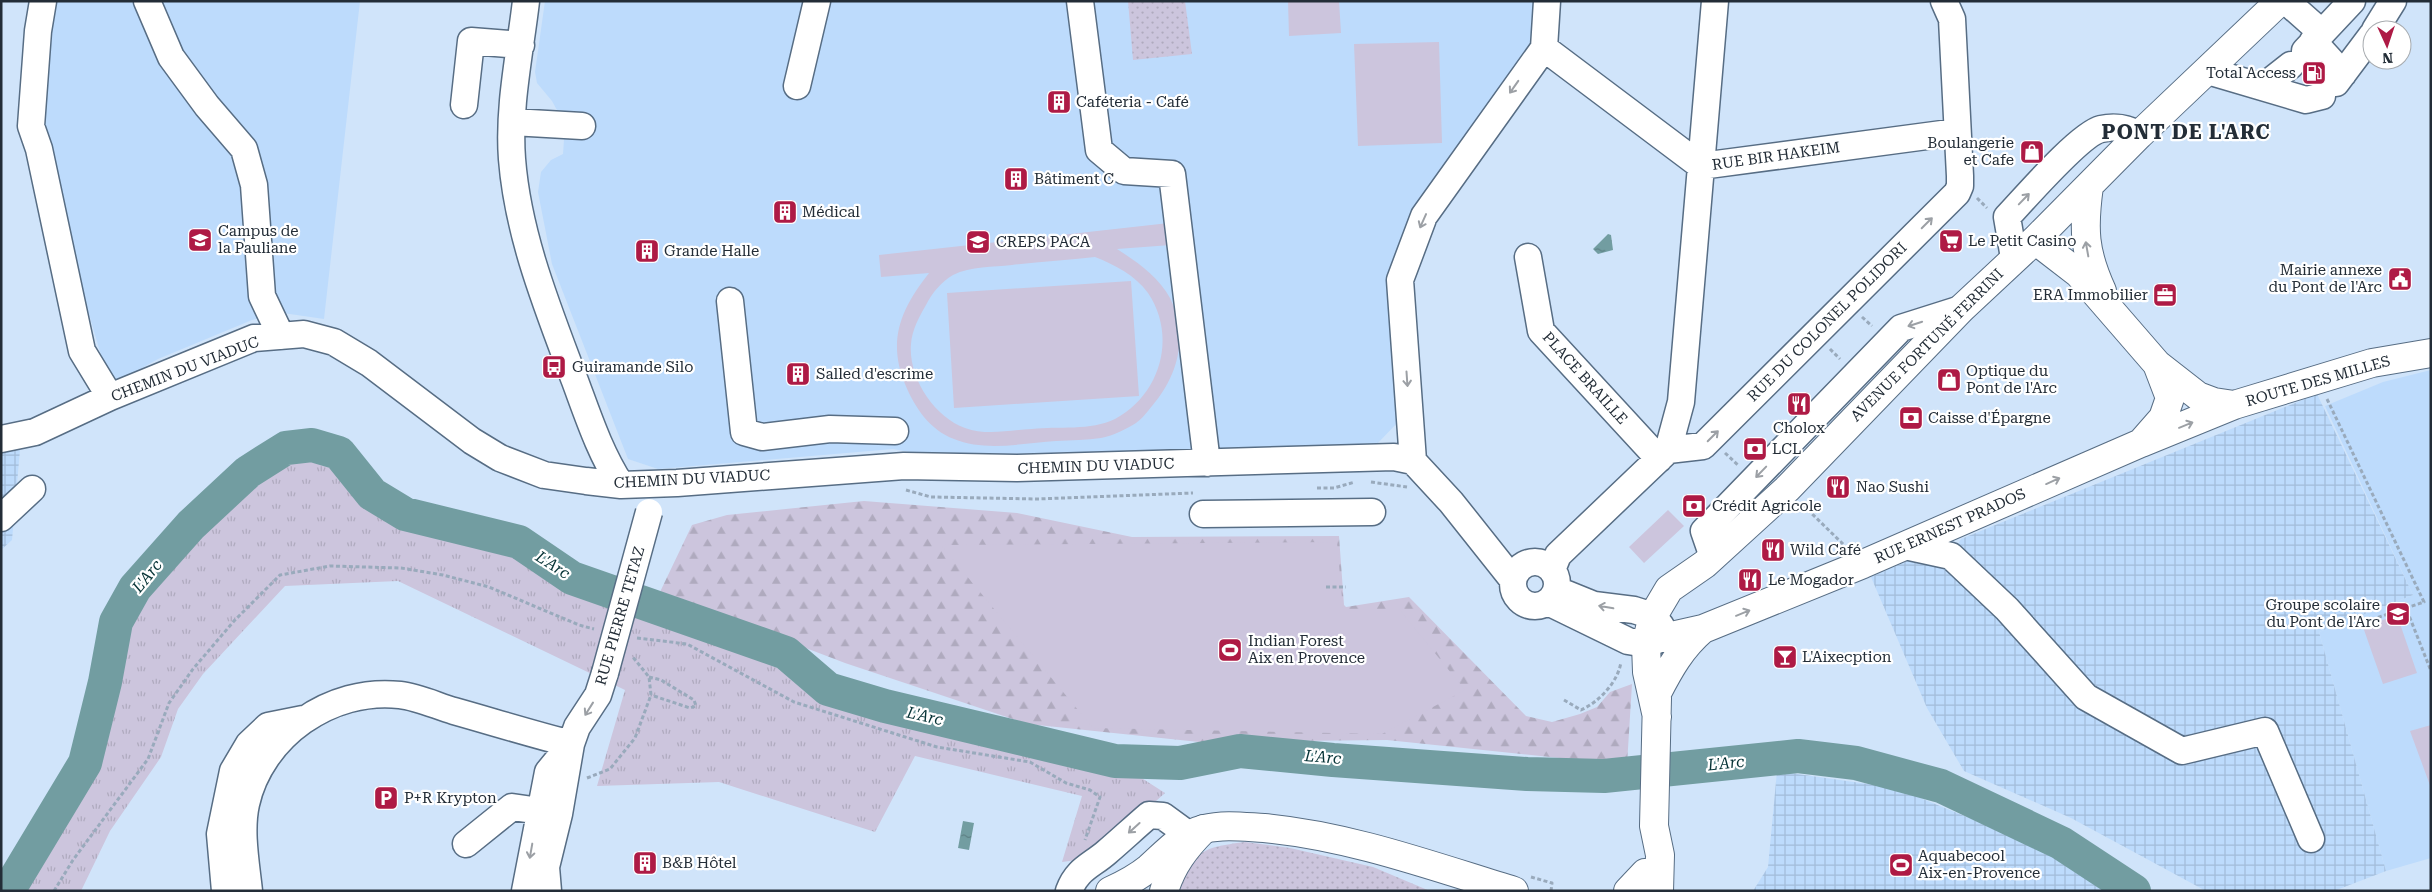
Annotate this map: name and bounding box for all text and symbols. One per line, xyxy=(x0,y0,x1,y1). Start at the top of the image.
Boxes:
north arrow xyxy=(2362,20,2412,70)
text: N xyxy=(2382,50,2393,66)
fuel station icon: Total Access xyxy=(2301,60,2327,86)
place label: Total Access xyxy=(2206,64,2296,82)
one-way arrow xyxy=(1509,80,1519,94)
building icon: Caféteria - Café xyxy=(1046,89,1072,115)
place label: Caféteria - Café xyxy=(1076,93,1189,111)
district label: PONT DE L'ARC xyxy=(2101,120,2271,144)
place label: Boulangerie et Cafe xyxy=(1927,134,2014,169)
street label: RUE BIR HAKEIM xyxy=(1711,138,1841,174)
shop icon: Boulangerie et Cafe xyxy=(2019,139,2045,165)
building icon: Bâtiment C xyxy=(1003,166,1029,192)
place label: Bâtiment C xyxy=(1034,170,1114,188)
one-way arrow xyxy=(2018,193,2030,205)
building icon: Médical xyxy=(772,199,798,225)
place label: Médical xyxy=(802,203,860,221)
one-way arrow xyxy=(1417,213,1427,228)
one-way arrow xyxy=(1921,217,1933,229)
place label: Campus de la Pauliane xyxy=(218,222,299,257)
school or university icon: Campus de la Pauliane xyxy=(187,227,213,253)
supermarket icon: Le Petit Casino xyxy=(1938,228,1964,254)
school or university icon: CREPS PACA xyxy=(965,229,991,255)
place label: Le Petit Casino xyxy=(1968,232,2076,250)
place label: CREPS PACA xyxy=(996,233,1091,251)
building icon: Grande Halle xyxy=(634,238,660,264)
street label: RUE DU COLONEL POLIDORI xyxy=(1744,239,1910,405)
one-way arrow xyxy=(2082,241,2092,257)
place label: Grande Halle xyxy=(664,242,759,260)
place label: Mairie annexe du Pont de l'Arc xyxy=(2268,261,2382,296)
street label: AVENUE FORTUNÉ FERRINI xyxy=(1847,265,2007,425)
public building icon: Mairie annexe du Pont de l'Arc xyxy=(2387,266,2413,292)
office icon: ERA Immobilier xyxy=(2152,282,2178,308)
place label: ERA Immobilier xyxy=(2033,286,2148,304)
one-way arrow xyxy=(1907,319,1923,329)
street label: PLACE BRAILLE xyxy=(1539,328,1631,428)
street label: CHEMIN DU VIADUC xyxy=(109,332,262,406)
street label: ROUTE DES MILLES xyxy=(2244,352,2392,410)
bus stop icon: Guiramande Silo xyxy=(541,354,567,380)
place label: Guiramande Silo xyxy=(572,358,693,376)
building icon: Salled d'escrime xyxy=(785,361,811,387)
place label: Optique du Pont de l'Arc xyxy=(1966,362,2057,397)
place label: Salled d'escrime xyxy=(816,365,933,383)
shop icon: Optique du Pont de l'Arc xyxy=(1936,367,1962,393)
one-way arrow xyxy=(1402,371,1411,387)
restaurant icon: Cholox xyxy=(1786,391,1812,417)
bank icon: Caisse d'Épargne xyxy=(1898,405,1924,431)
place label: Caisse d'Épargne xyxy=(1928,409,2051,427)
place label: Cholox xyxy=(1773,419,1825,437)
one-way arrow xyxy=(2178,419,2193,429)
one-way arrow xyxy=(1707,430,1719,442)
bank icon: LCL xyxy=(1742,436,1768,462)
place label: LCL xyxy=(1772,440,1801,458)
street label: CHEMIN DU VIADUC xyxy=(1017,454,1175,478)
one-way arrow xyxy=(1755,465,1767,478)
street label: CHEMIN DU VIADUC xyxy=(613,466,771,492)
restaurant icon: Nao Sushi xyxy=(1825,474,1851,500)
one-way arrow xyxy=(2045,476,2060,486)
place label: Nao Sushi xyxy=(1856,478,1929,496)
street label: RUE ERNEST PRADOS xyxy=(1872,484,2028,568)
bank icon: Crédit Agricole xyxy=(1681,493,1707,519)
place label: Crédit Agricole xyxy=(1712,497,1822,515)
restaurant icon: Wild Café xyxy=(1760,537,1786,563)
place label: Wild Café xyxy=(1790,541,1861,559)
street label: RUE PIERRE TETAZ xyxy=(592,545,648,687)
water label: L'Arc xyxy=(532,546,574,583)
water label: L'Arc xyxy=(127,555,166,597)
restaurant icon: Le Mogador xyxy=(1737,567,1763,593)
place label: Le Mogador xyxy=(1768,571,1854,589)
place label: Groupe scolaire du Pont de l'Arc xyxy=(2265,596,2380,631)
school or university icon: Groupe scolaire du Pont de l'Arc xyxy=(2385,601,2411,627)
one-way arrow xyxy=(1598,602,1614,612)
one-way arrow xyxy=(1735,607,1750,616)
place label: Indian Forest Aix en Provence xyxy=(1248,632,1365,667)
sports icon: Indian Forest Aix en Provence xyxy=(1217,637,1243,663)
bar icon: L'Aixecption xyxy=(1772,644,1798,670)
place label: L'Aixecption xyxy=(1802,648,1892,666)
one-way arrow xyxy=(584,702,594,716)
water label: L'Arc xyxy=(904,702,946,730)
water label: L'Arc xyxy=(1303,746,1343,768)
water label: L'Arc xyxy=(1706,752,1746,774)
parking icon: P+R Krypton xyxy=(373,785,399,811)
place label: P+R Krypton xyxy=(404,789,497,807)
one-way arrow xyxy=(1128,822,1141,833)
one-way arrow xyxy=(526,842,536,858)
place label: Aquabecool Aix-en-Provence xyxy=(1918,847,2040,882)
building icon: B&B Hôtel xyxy=(632,850,658,876)
sports icon: Aquabecool Aix-en-Provence xyxy=(1888,852,1914,878)
place label: B&B Hôtel xyxy=(662,854,737,872)

